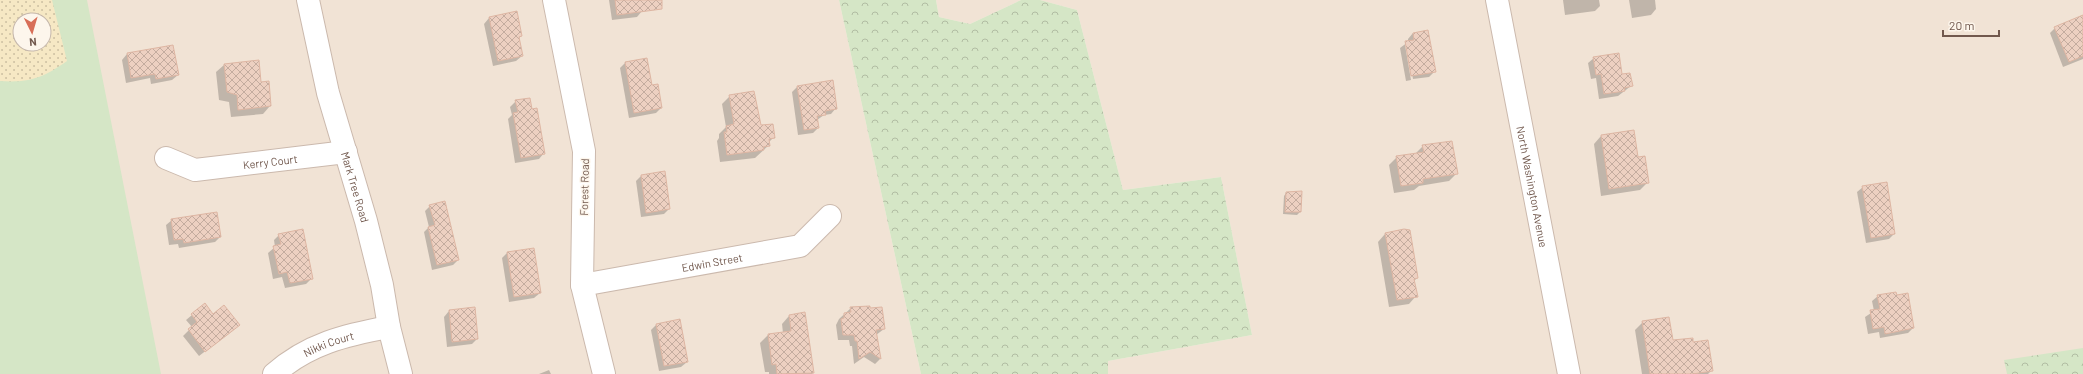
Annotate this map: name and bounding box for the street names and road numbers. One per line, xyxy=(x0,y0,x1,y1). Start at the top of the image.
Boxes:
street label: North Washington Avenue xyxy=(1515,125,1551,249)
street label: Mark Tree Road xyxy=(339,150,372,224)
street label: Kerry Court xyxy=(242,151,298,171)
street label: Forest Road xyxy=(577,158,591,216)
street label: Edwin Street xyxy=(680,250,743,274)
street label: Nikki Court xyxy=(301,328,355,359)

